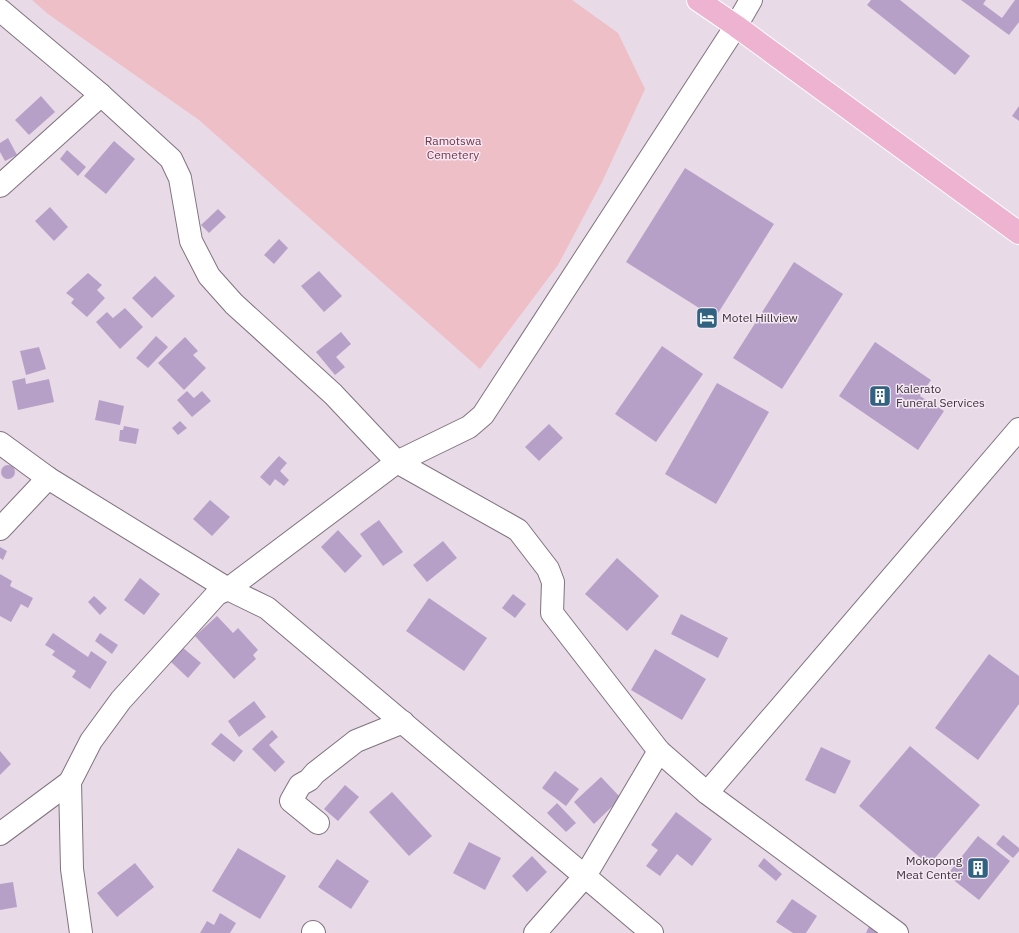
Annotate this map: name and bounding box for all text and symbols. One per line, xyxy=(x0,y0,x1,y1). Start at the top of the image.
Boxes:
park label: Ramotswa Cemetery xyxy=(425,133,482,162)
hotel icon: Motel Hillview xyxy=(694,305,720,331)
place label: Motel Hillview xyxy=(722,310,798,325)
place label: Kalerato Funeral Services xyxy=(896,381,985,410)
building icon: Kalerato Funeral Services xyxy=(867,383,893,409)
place label: Mokopong Meat Center xyxy=(896,853,963,882)
building icon: Mokopong Meat Center xyxy=(965,855,991,881)

